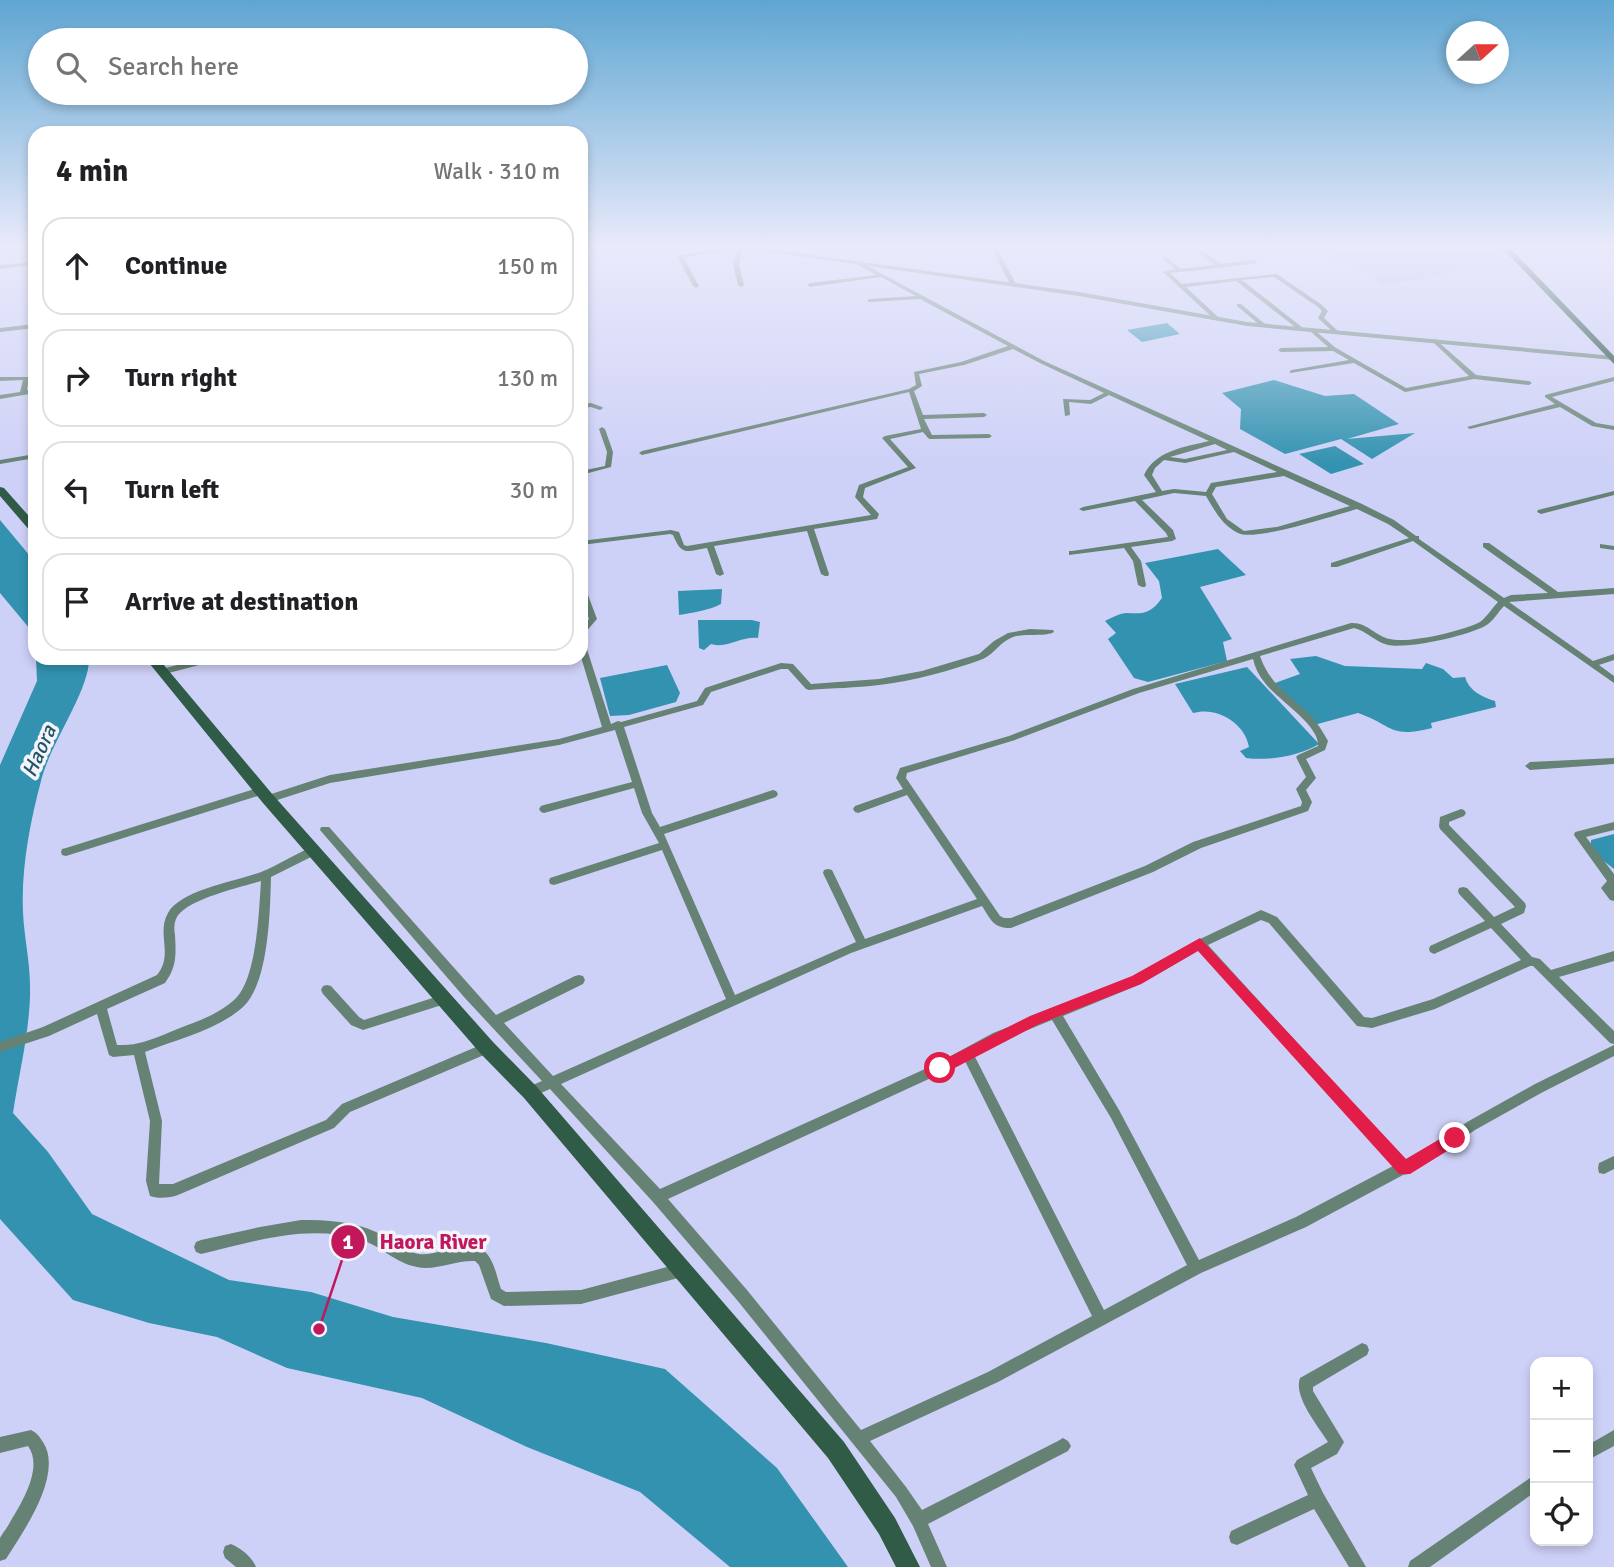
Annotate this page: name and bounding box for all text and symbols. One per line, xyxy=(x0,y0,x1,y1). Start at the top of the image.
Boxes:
north arrow xyxy=(1446,21,1509,84)
search box xyxy=(28,28,588,105)
icon: search xyxy=(52,48,90,86)
text: Search here xyxy=(108,51,239,83)
text: 4 min xyxy=(56,153,128,190)
text: Walk · 310 m xyxy=(434,157,560,186)
icon: ahead xyxy=(58,247,96,285)
text: Continue xyxy=(125,250,227,282)
text: 150 m xyxy=(497,252,558,281)
icon: right xyxy=(58,359,96,397)
text: Turn right xyxy=(125,362,237,394)
text: 130 m xyxy=(497,364,558,393)
icon: left xyxy=(58,471,96,509)
text: Turn left xyxy=(125,474,219,506)
text: 30 m xyxy=(510,476,558,505)
icon: arrive xyxy=(58,583,96,621)
text: Arrive at destination xyxy=(125,586,358,618)
water label: Haora xyxy=(16,720,62,781)
route start xyxy=(924,1052,955,1083)
route end xyxy=(1439,1122,1470,1153)
callout: Haora River xyxy=(330,1221,501,1263)
text: 1 xyxy=(342,1229,354,1255)
text: Haora River xyxy=(379,1229,487,1255)
map controls xyxy=(1530,1357,1593,1546)
button: + xyxy=(1530,1357,1593,1420)
button: − xyxy=(1530,1420,1593,1483)
button: locate xyxy=(1530,1483,1593,1546)

